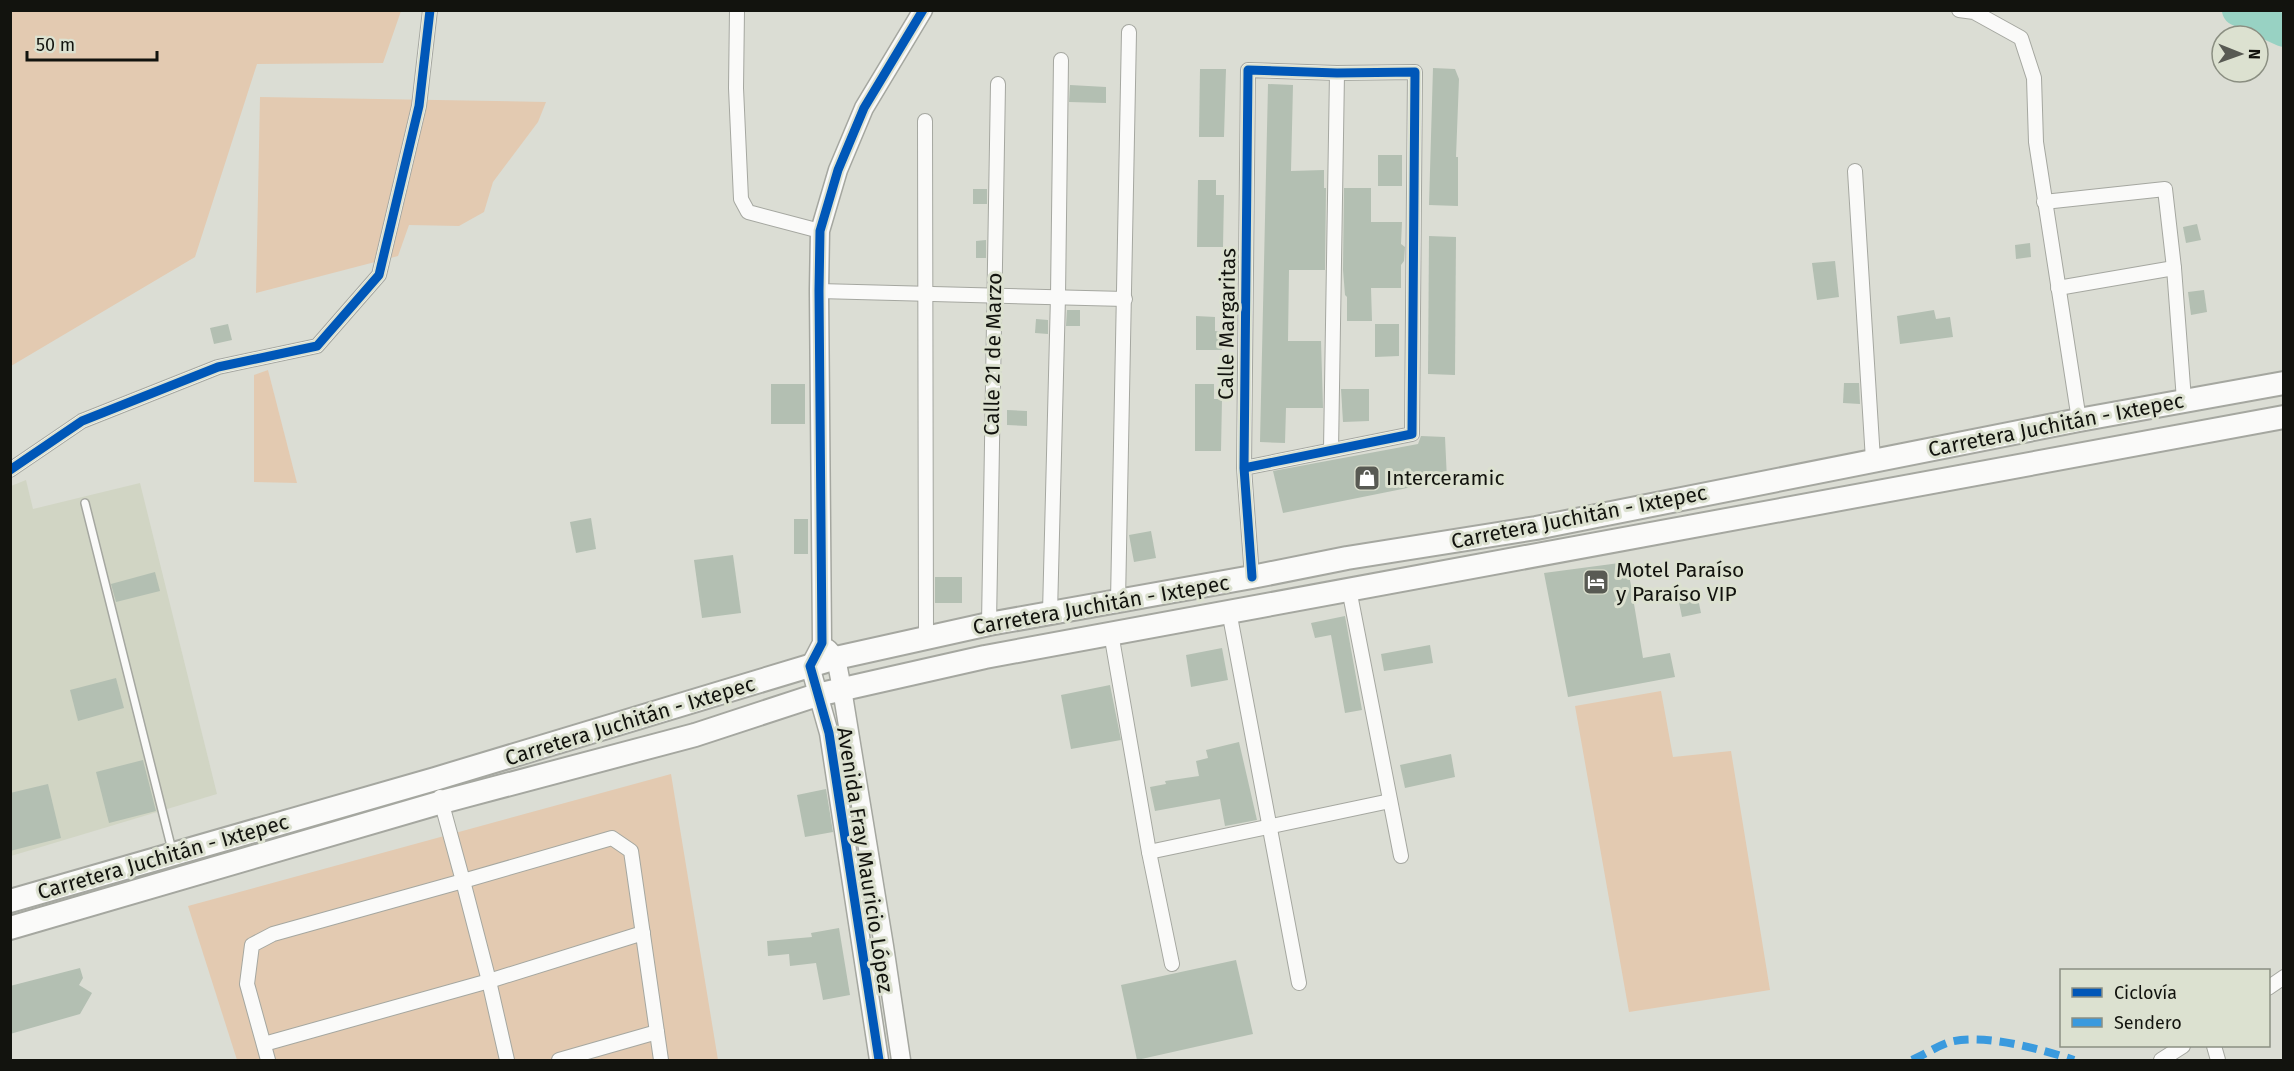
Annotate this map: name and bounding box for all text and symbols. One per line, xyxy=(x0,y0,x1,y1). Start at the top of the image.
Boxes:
scale bar xyxy=(27,24,158,62)
north arrow xyxy=(2210,24,2270,84)
text: 50 m xyxy=(36,34,75,56)
text: N xyxy=(2245,49,2264,60)
street label: Calle Margaritas xyxy=(1213,248,1241,400)
street label: Calle 21 de Marzo xyxy=(979,272,1007,436)
street label: Carretera Juchitán - Ixtepec xyxy=(1926,387,2186,463)
shop icon: Interceramic xyxy=(1352,463,1382,493)
place label: Interceramic xyxy=(1386,465,1505,491)
street label: Carretera Juchitán - Ixtepec xyxy=(1449,479,1709,555)
place label: Motel Paraíso y Paraíso VIP xyxy=(1616,557,1744,607)
hotel icon: Motel Paraíso y Paraíso VIP xyxy=(1581,567,1611,597)
street label: Carretera Juchitán - Ixtepec xyxy=(971,570,1231,640)
street label: Carretera Juchitán - Ixtepec xyxy=(502,671,758,771)
street label: Avenida Fray Mauricio López xyxy=(831,725,899,995)
street label: Carretera Juchitán - Ixtepec xyxy=(35,809,291,905)
legend xyxy=(2060,969,2270,1047)
text: Ciclovía xyxy=(2114,982,2177,1004)
text: Sendero xyxy=(2114,1012,2182,1034)

